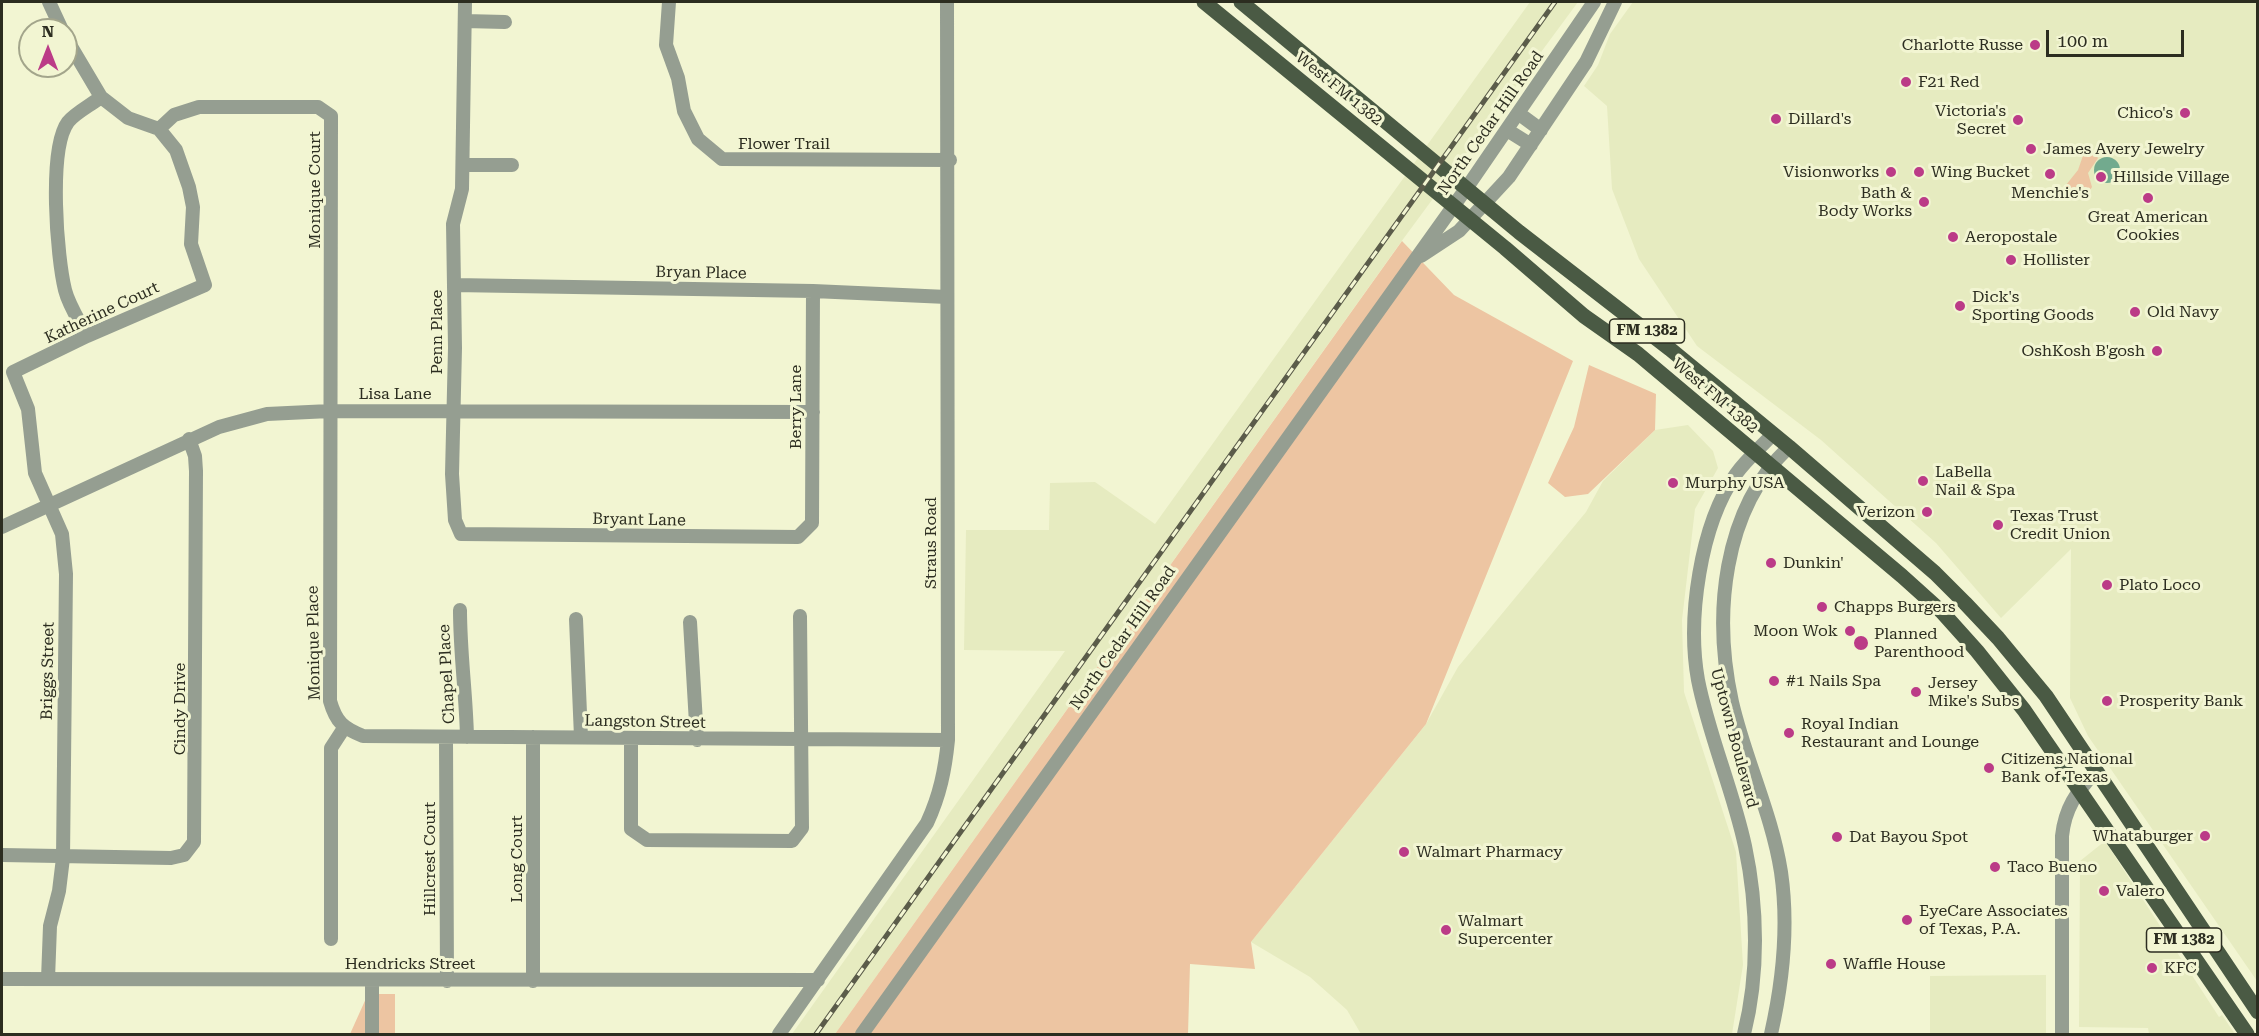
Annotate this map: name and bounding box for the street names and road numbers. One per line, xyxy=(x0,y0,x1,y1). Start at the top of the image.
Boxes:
street label: North Cedar Hill Road xyxy=(1434,47,1548,199)
street label: West FM 1382 xyxy=(1291,48,1387,130)
street label: Monique Court xyxy=(305,131,325,249)
street label: Flower Trail xyxy=(738,134,830,154)
street label: Bryan Place xyxy=(655,263,747,283)
street label: Katherine Court xyxy=(42,278,162,348)
street label: Penn Place xyxy=(427,290,447,374)
road number: FM 1382 xyxy=(1610,319,1684,343)
street label: West FM 1382 xyxy=(1668,354,1762,438)
street label: Berry Lane xyxy=(786,365,806,449)
street label: Lisa Lane xyxy=(358,384,432,404)
street label: Straus Road xyxy=(921,497,941,589)
street label: Bryant Lane xyxy=(592,510,686,530)
street label: North Cedar Hill Road xyxy=(1066,562,1180,714)
street label: Monique Place xyxy=(303,585,325,701)
street label: Briggs Street xyxy=(38,622,58,720)
street label: Chapel Place xyxy=(435,624,459,724)
street label: Cindy Drive xyxy=(170,663,190,755)
street label: Uptown Boulevard xyxy=(1706,666,1762,810)
street label: Langston Street xyxy=(584,711,706,733)
street label: Hillcrest Court xyxy=(420,802,440,916)
street label: Long Court xyxy=(507,815,527,903)
road number: FM 1382 xyxy=(2146,928,2222,952)
street label: Hendricks Street xyxy=(345,954,475,974)

